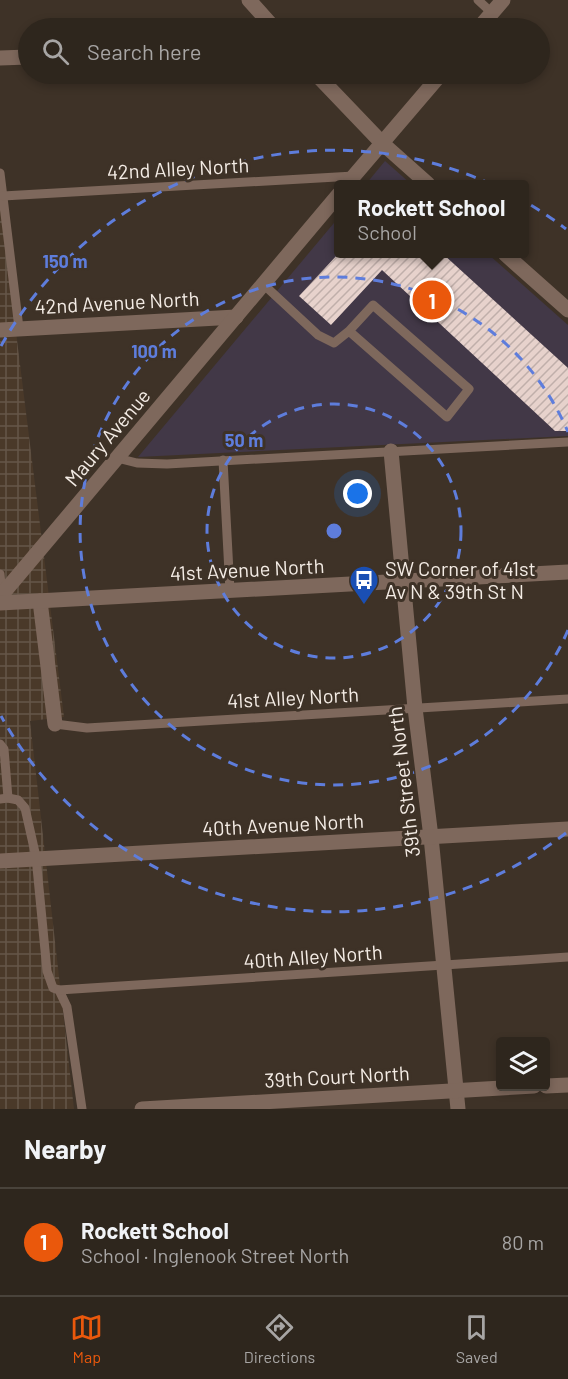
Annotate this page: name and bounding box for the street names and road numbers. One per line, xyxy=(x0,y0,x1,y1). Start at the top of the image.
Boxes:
street label: 42nd Alley North xyxy=(106,152,250,184)
street label: 42nd Avenue North xyxy=(34,286,200,318)
street label: Maury Avenue xyxy=(59,383,155,491)
street label: 41st Avenue North xyxy=(169,553,325,585)
street label: 41st Alley North xyxy=(226,682,360,712)
street label: 39th Street North xyxy=(382,705,424,859)
street label: 40th Avenue North xyxy=(201,808,365,840)
street label: 40th Alley North xyxy=(243,939,383,973)
street label: 39th Court North xyxy=(264,1060,410,1092)

